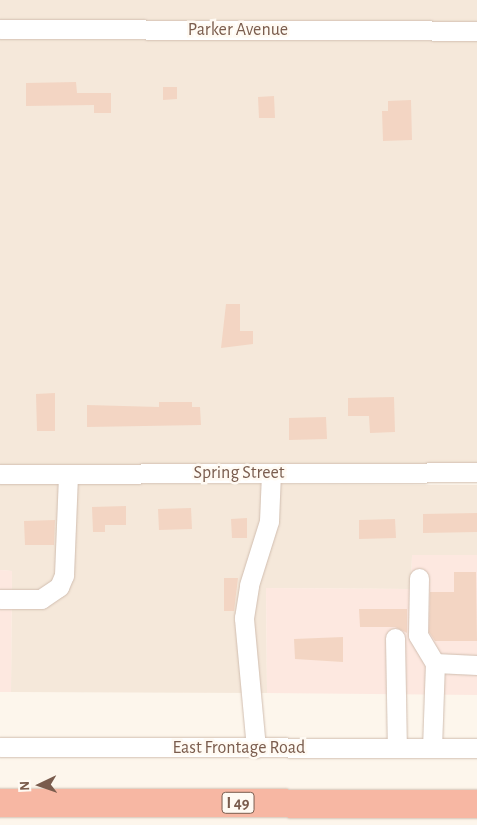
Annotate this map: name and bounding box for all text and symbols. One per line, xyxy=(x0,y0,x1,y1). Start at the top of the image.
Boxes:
street label: Parker Avenue xyxy=(188,19,288,41)
street label: Spring Street xyxy=(193,462,285,484)
street label: East Frontage Road xyxy=(173,737,305,759)
north arrow xyxy=(15,760,65,810)
text: N xyxy=(18,781,32,791)
road number: I 49 xyxy=(220,790,256,816)

